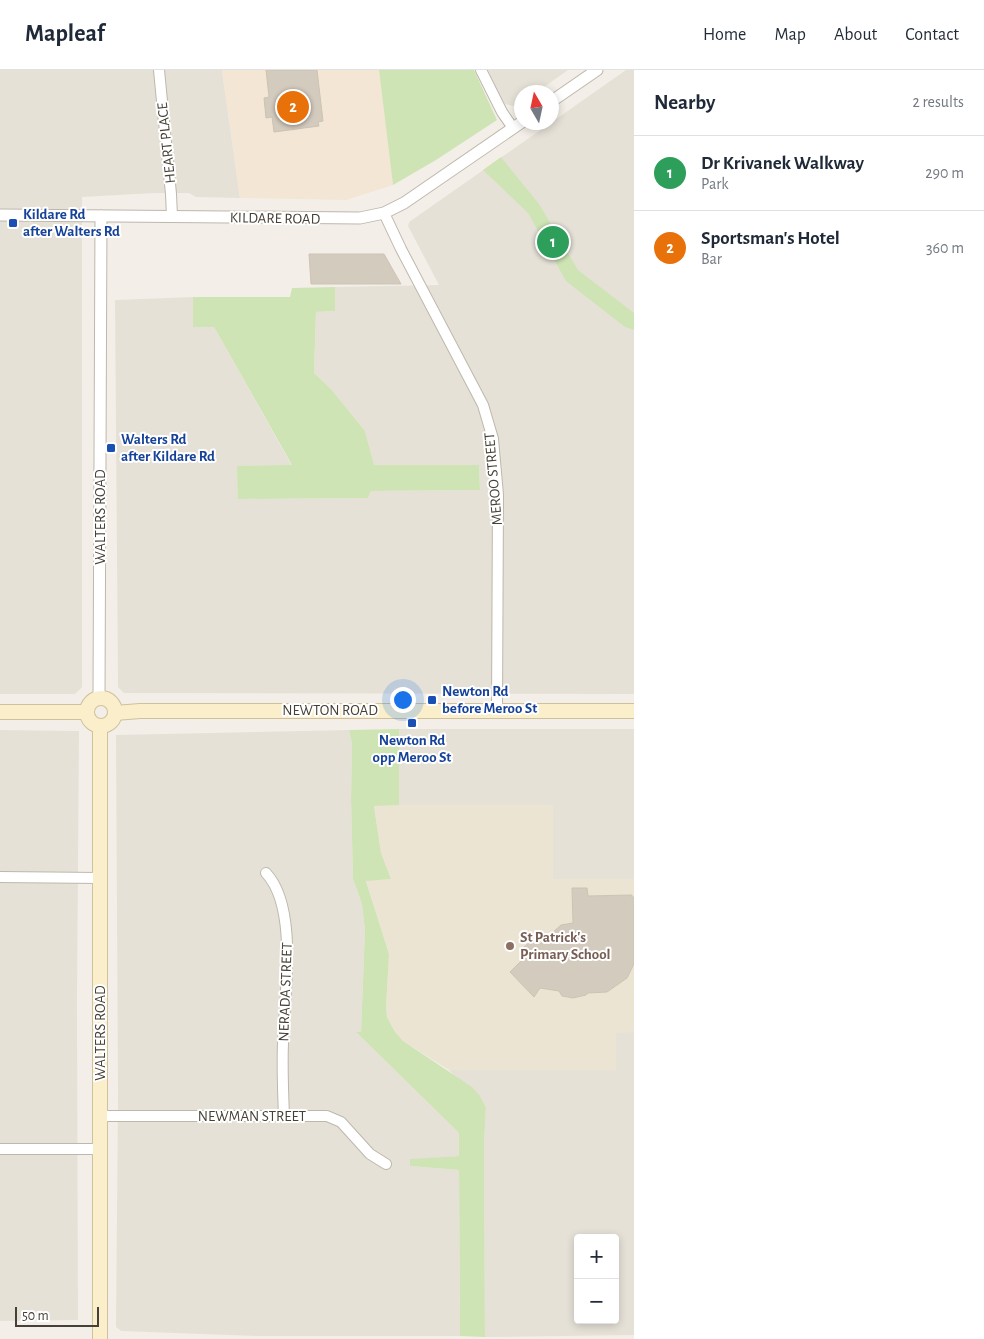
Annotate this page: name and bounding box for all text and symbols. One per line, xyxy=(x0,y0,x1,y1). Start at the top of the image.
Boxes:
text: Mapleaf xyxy=(25,22,105,46)
text: Home xyxy=(703,26,746,44)
text: Map xyxy=(774,26,806,44)
text: About xyxy=(834,26,877,44)
text: Contact xyxy=(905,26,959,44)
north arrow xyxy=(514,85,559,130)
pin: 2 xyxy=(277,88,309,126)
text: Nearby xyxy=(654,92,715,113)
text: 2 results xyxy=(912,94,964,110)
street label: HEART PLACE xyxy=(155,102,178,184)
text: Dr Krivanek Walkway xyxy=(701,154,864,173)
text: 1 xyxy=(667,165,673,181)
text: 290 m xyxy=(925,165,964,181)
text: Park xyxy=(701,176,729,192)
place label: Kildare Rd after Walters Rd xyxy=(23,207,120,239)
street label: KILDARE ROAD xyxy=(230,210,321,227)
marker: Kildare Rd after Walters Rd xyxy=(7,217,19,229)
pin: 1 xyxy=(537,223,569,261)
text: Sportsman's Hotel xyxy=(701,229,840,248)
text: 2 xyxy=(666,240,674,256)
text: 360 m xyxy=(926,240,964,256)
text: Bar xyxy=(701,251,722,267)
street label: MEROO STREET xyxy=(482,431,505,526)
place label: Walters Rd after Kildare Rd xyxy=(121,432,215,464)
marker: Walters Rd after Kildare Rd xyxy=(105,442,117,454)
street label: WALTERS ROAD xyxy=(93,469,108,565)
place label: Newton Rd before Meroo St xyxy=(442,684,537,716)
your location xyxy=(390,687,416,713)
marker: Newton Rd before Meroo St xyxy=(426,694,438,706)
street label: NEWTON ROAD xyxy=(282,703,378,718)
marker: Newton Rd opp Meroo St xyxy=(406,717,418,729)
place label: Newton Rd opp Meroo St xyxy=(373,733,451,765)
place label: St Patrick's Primary School xyxy=(520,930,611,962)
marker: St Patrick's Primary School xyxy=(504,940,516,952)
street label: NERADA STREET xyxy=(276,941,295,1042)
street label: WALTERS ROAD xyxy=(93,985,108,1081)
street label: NEWMAN STREET xyxy=(198,1109,307,1124)
map controls xyxy=(574,1234,619,1324)
button: + xyxy=(574,1234,619,1279)
button: − xyxy=(574,1279,619,1324)
scale bar xyxy=(15,1304,99,1327)
text: 50 m xyxy=(22,1309,49,1323)

